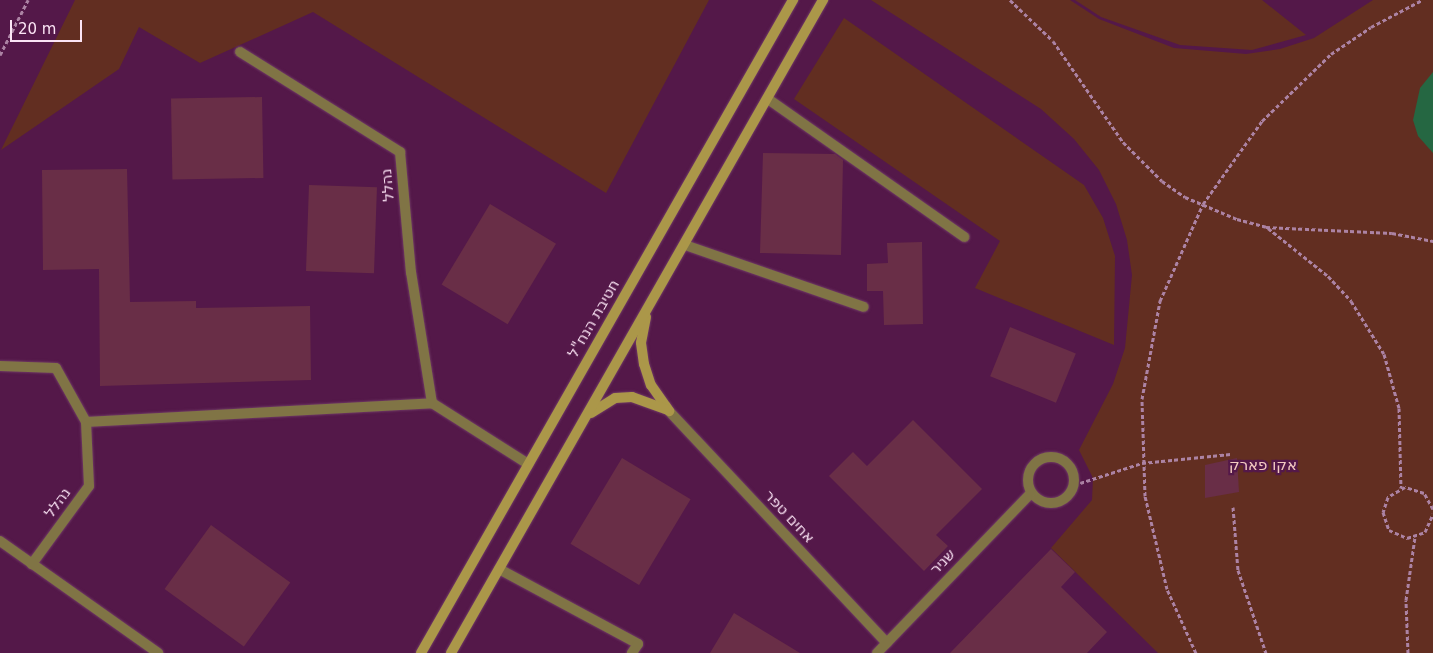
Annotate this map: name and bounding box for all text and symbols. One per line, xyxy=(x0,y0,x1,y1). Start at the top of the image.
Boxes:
scale bar xyxy=(12,10,85,42)
text: 20 m xyxy=(18,20,56,38)
street label: נהלל xyxy=(378,168,398,202)
street label: חטיבת הנח"ל xyxy=(564,277,624,361)
park label: אקו פארק xyxy=(1229,457,1297,475)
street label: נהלל xyxy=(41,484,75,522)
street label: אחים טפר xyxy=(760,487,818,547)
street label: שניר xyxy=(927,546,959,578)

